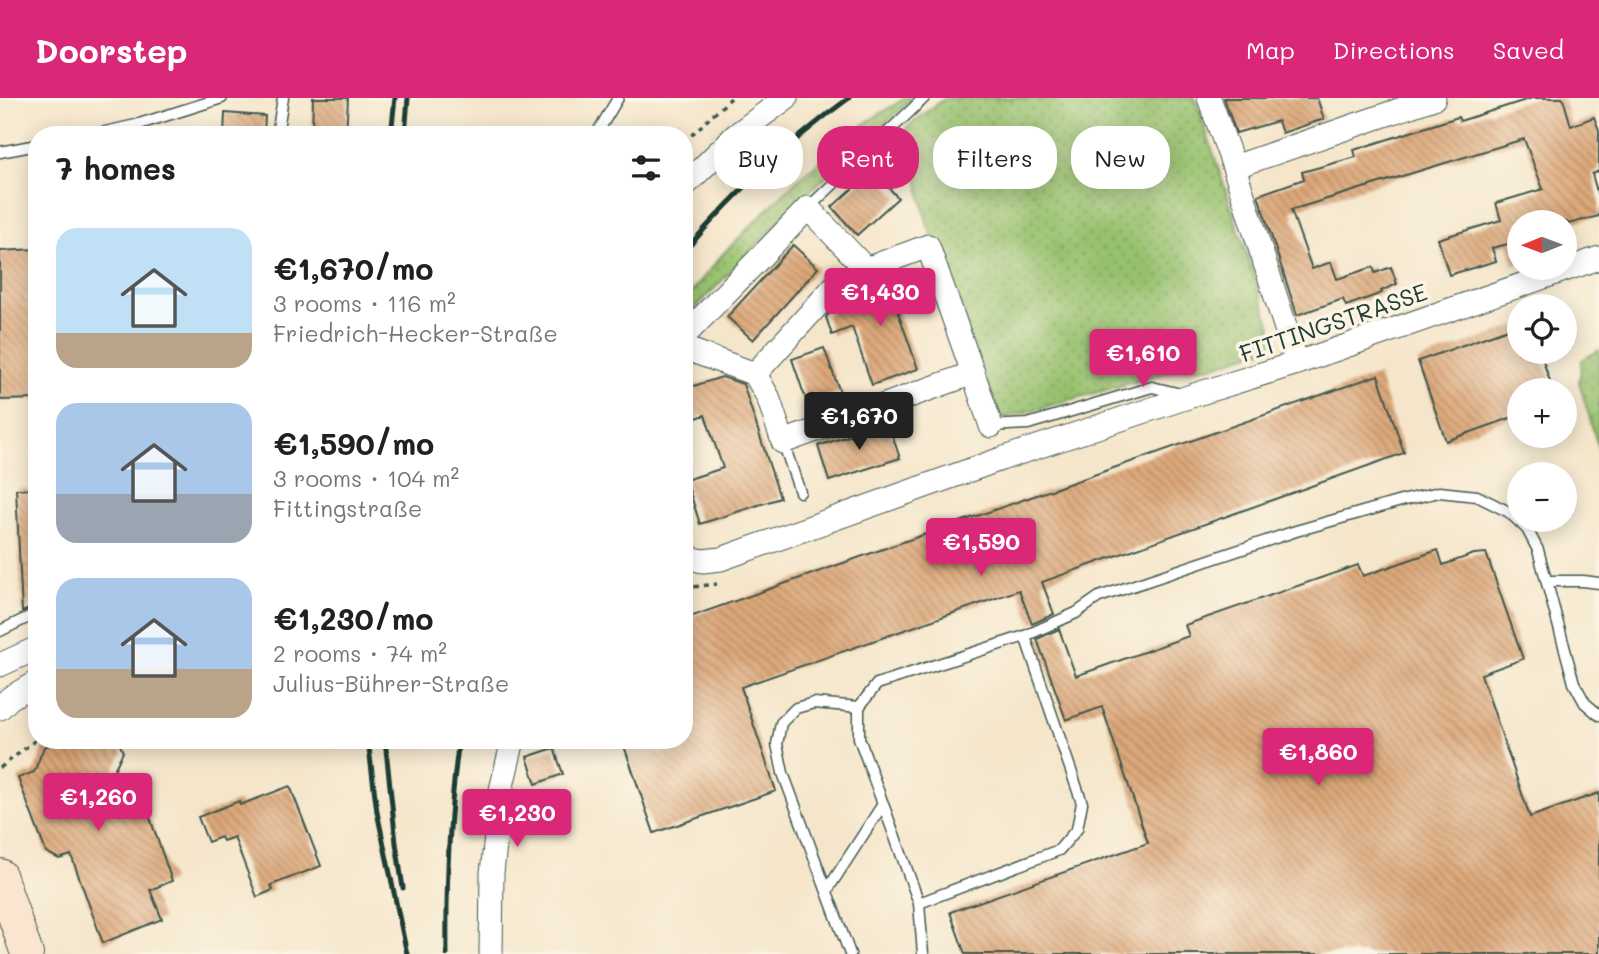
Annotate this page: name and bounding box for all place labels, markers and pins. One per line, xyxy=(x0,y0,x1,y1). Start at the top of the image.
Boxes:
pin: €1,430 xyxy=(823,268,937,328)
pin: €1,610 xyxy=(1086,330,1200,389)
pin: €1,670 xyxy=(802,392,916,452)
pin: €1,590 xyxy=(924,518,1038,578)
pin: €1,860 xyxy=(1261,728,1375,788)
pin: €1,260 xyxy=(41,774,155,833)
pin: €1,230 xyxy=(460,790,574,849)

